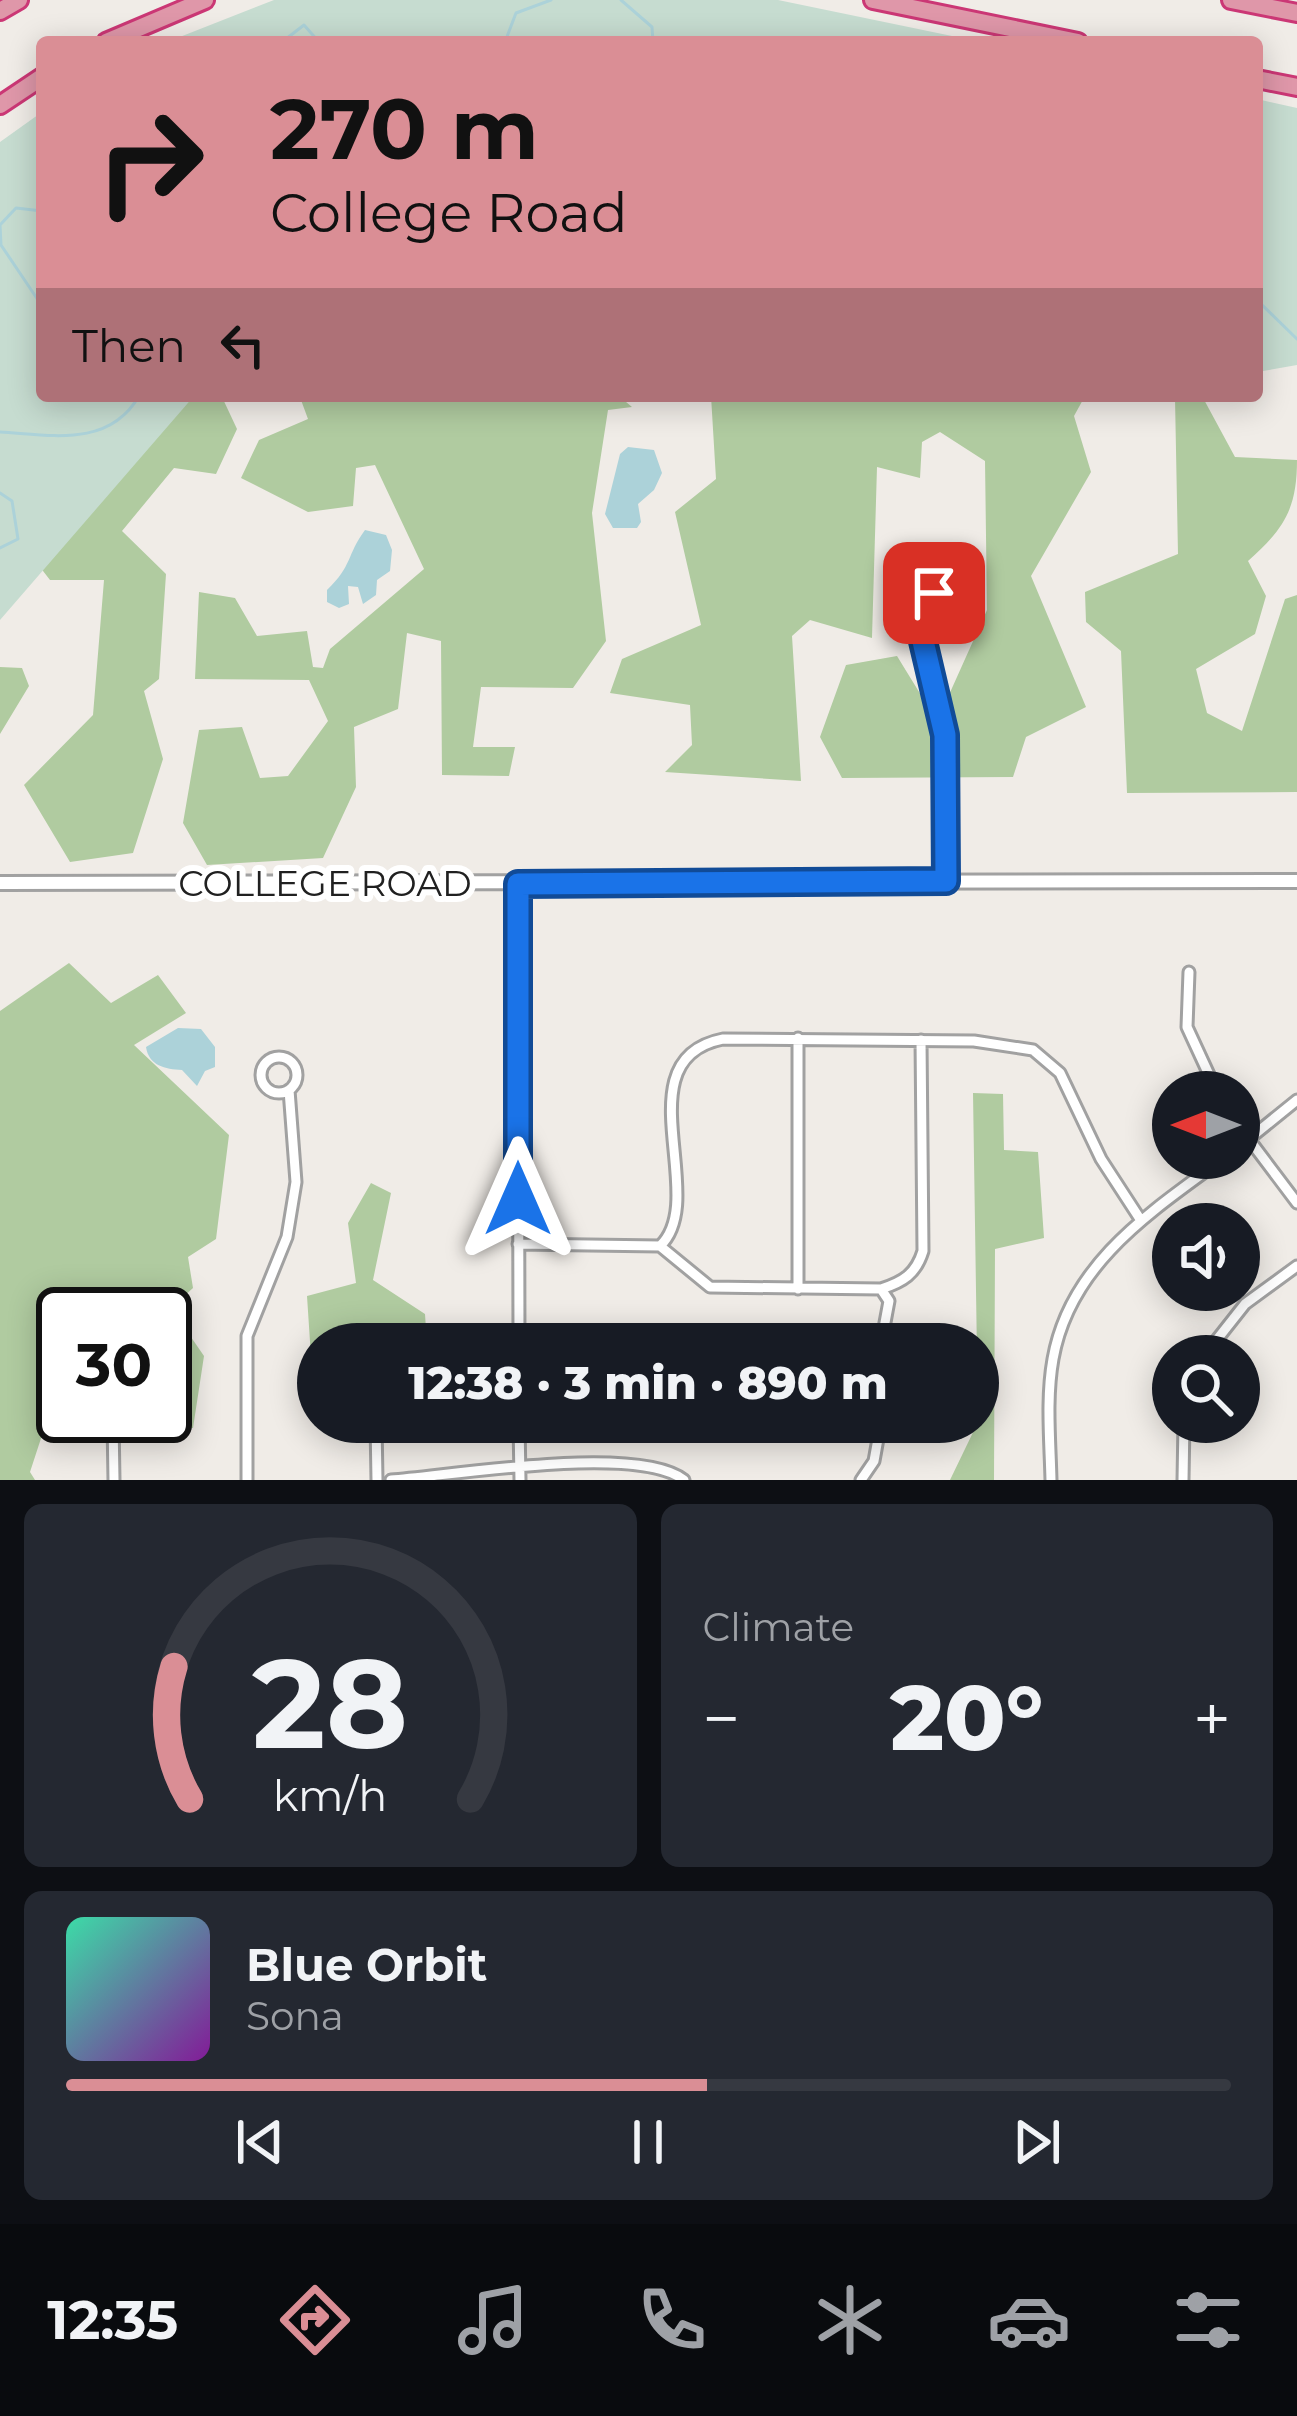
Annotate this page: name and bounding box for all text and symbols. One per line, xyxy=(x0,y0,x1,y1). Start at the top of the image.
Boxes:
text: 270 m xyxy=(270,78,539,180)
icon: right xyxy=(72,84,228,240)
text: College Road xyxy=(270,180,628,246)
icon: left xyxy=(210,312,276,378)
text: Then xyxy=(72,318,186,373)
pin xyxy=(883,542,985,644)
icon: arrive xyxy=(901,560,967,626)
street label: COLLEGE ROAD xyxy=(178,861,472,905)
north arrow xyxy=(1152,1071,1260,1179)
map controls xyxy=(1152,1071,1260,1443)
position arrow xyxy=(455,1136,581,1262)
button: sound xyxy=(1152,1203,1260,1311)
speed limit sign: 30 xyxy=(36,1287,192,1443)
button: search xyxy=(1152,1335,1260,1443)
text: 12:38 · 3 min · 890 m xyxy=(408,1355,888,1410)
text: Climate xyxy=(703,1603,854,1651)
text: 28 xyxy=(252,1627,408,1779)
text: 20° xyxy=(890,1663,1043,1773)
text: − xyxy=(703,1678,740,1759)
text: + xyxy=(1193,1678,1231,1759)
text: km/h xyxy=(273,1768,387,1821)
text: Blue Orbit xyxy=(246,1937,487,1992)
text: Sona xyxy=(246,1992,344,2040)
icon: previous xyxy=(227,2109,293,2175)
icon: pause xyxy=(615,2109,681,2175)
icon: next xyxy=(1004,2109,1070,2175)
icon: directions xyxy=(273,2278,357,2362)
icon: music xyxy=(451,2278,535,2362)
icon: phone xyxy=(630,2278,714,2362)
icon: climate xyxy=(808,2278,892,2362)
icon: car xyxy=(987,2278,1071,2362)
icon: filters xyxy=(1166,2278,1250,2362)
text: 12:35 xyxy=(47,2287,178,2353)

